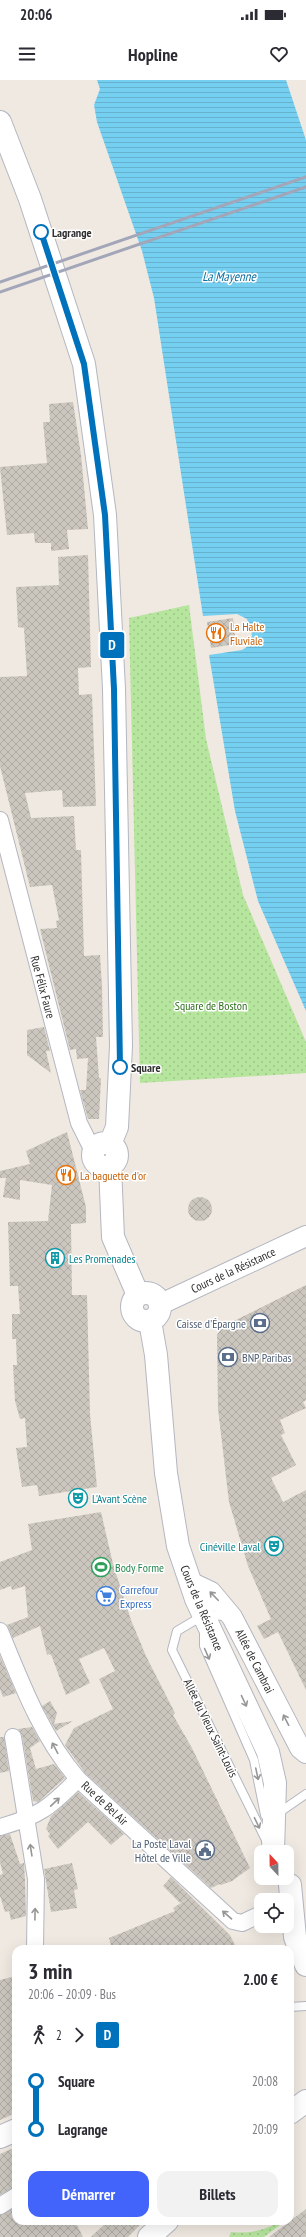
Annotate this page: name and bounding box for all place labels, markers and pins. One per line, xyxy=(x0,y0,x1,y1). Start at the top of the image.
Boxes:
marker: Lagrange xyxy=(33,224,49,240)
place label: Lagrange xyxy=(52,225,92,240)
place label: La Halte Fluviale xyxy=(230,619,264,648)
restaurant icon: La Halte Fluviale xyxy=(205,622,227,644)
marker: Square xyxy=(112,1059,128,1075)
place label: Square xyxy=(131,1060,161,1075)
restaurant icon: La baguette d'or xyxy=(55,1164,77,1186)
place label: La baguette d'or xyxy=(80,1168,147,1183)
building icon: Les Promenades xyxy=(44,1247,66,1269)
place label: Les Promenades xyxy=(69,1251,136,1266)
bank icon: Caisse d'Épargne xyxy=(249,1312,271,1334)
place label: Caisse d'Épargne xyxy=(176,1316,246,1331)
bank icon: BNP Paribas xyxy=(217,1346,239,1368)
place label: BNP Paribas xyxy=(242,1350,292,1365)
theatre icon: L'Avant Scène xyxy=(67,1487,89,1509)
place label: L'Avant Scène xyxy=(92,1491,147,1506)
theatre icon: Cinéville Laval xyxy=(263,1535,285,1557)
place label: Cinéville Laval xyxy=(200,1539,260,1554)
sports icon: Body Forme xyxy=(90,1556,112,1578)
place label: Body Forme xyxy=(115,1560,164,1575)
place label: Carrefour Express xyxy=(120,1582,159,1611)
supermarket icon: Carrefour Express xyxy=(95,1585,117,1607)
place label: La Poste Laval Hôtel de Ville xyxy=(132,1836,191,1865)
public building icon: La Poste Laval Hôtel de Ville xyxy=(194,1839,216,1861)

